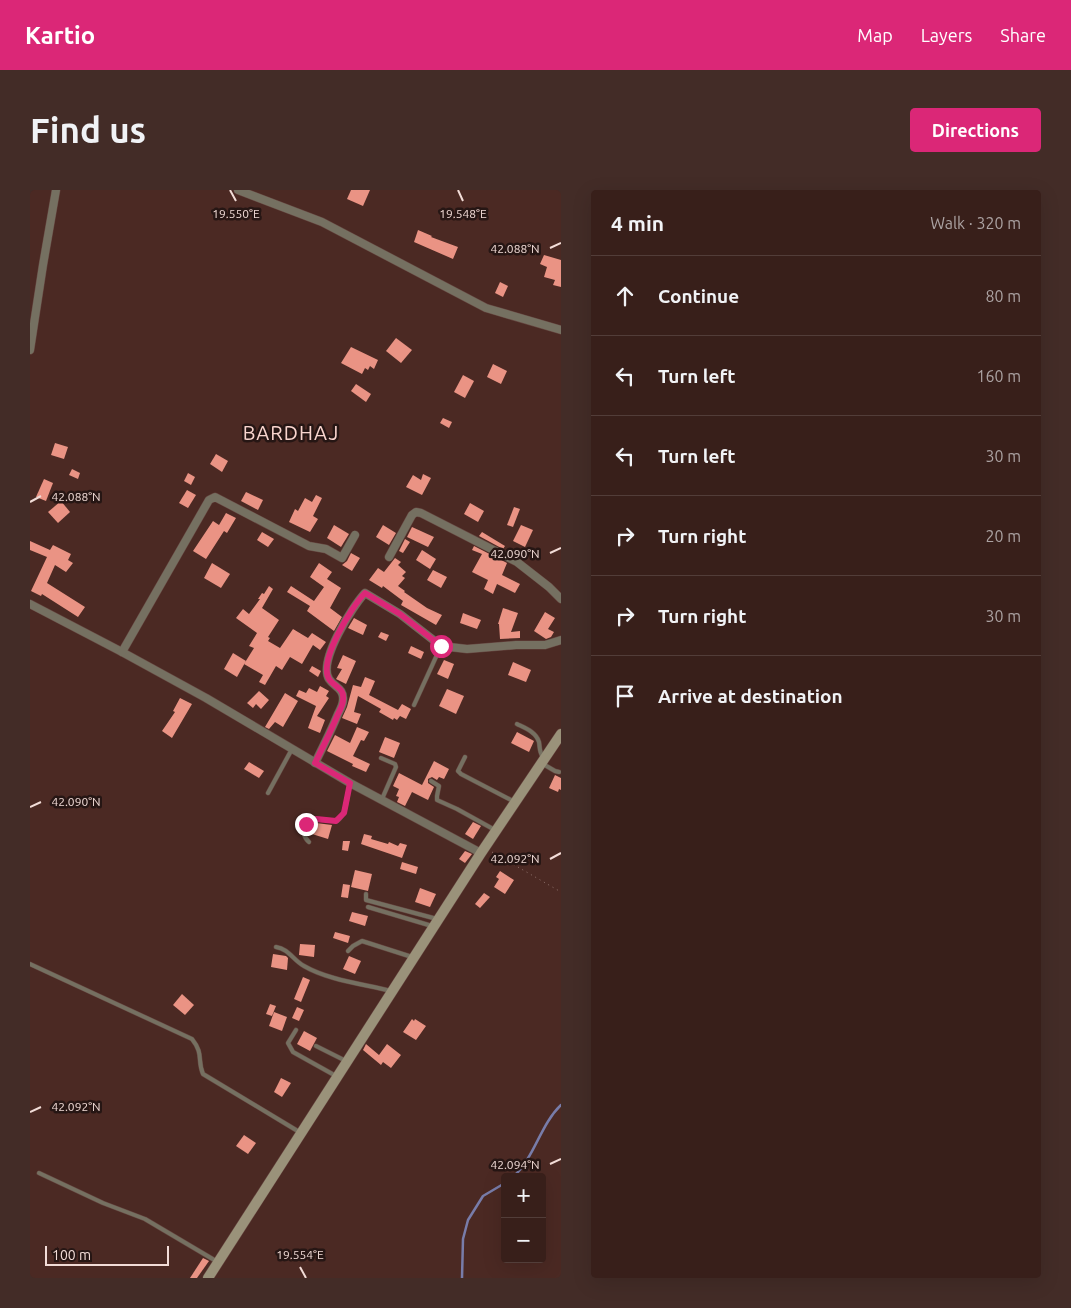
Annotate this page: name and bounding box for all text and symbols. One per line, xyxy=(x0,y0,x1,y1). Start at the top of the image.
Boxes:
text: Kartio xyxy=(25,22,95,49)
text: Map xyxy=(857,25,893,45)
text: Layers xyxy=(921,25,972,45)
text: Share xyxy=(1000,25,1046,45)
button: Directions xyxy=(910,108,1041,152)
text: Find us xyxy=(30,110,146,150)
text: 19.550°E xyxy=(212,207,260,220)
text: 19.548°E xyxy=(439,207,487,220)
text: 4 min xyxy=(611,211,664,235)
text: Walk · 320 m xyxy=(930,214,1021,232)
text: 42.088°N xyxy=(490,242,540,255)
icon: ahead xyxy=(611,282,639,310)
text: Continue xyxy=(658,285,739,307)
text: 80 m xyxy=(985,287,1021,305)
icon: left xyxy=(611,362,639,390)
text: Turn left xyxy=(658,365,736,387)
text: 160 m xyxy=(976,367,1021,385)
district label: BARDHAJ xyxy=(243,421,339,444)
icon: left xyxy=(611,442,639,470)
text: Turn left xyxy=(658,445,736,467)
text: 30 m xyxy=(985,447,1021,465)
text: 42.088°N xyxy=(51,490,101,503)
icon: right xyxy=(611,522,639,550)
text: Turn right xyxy=(658,525,746,547)
text: 20 m xyxy=(985,527,1021,545)
text: 42.090°N xyxy=(490,547,540,560)
icon: right xyxy=(611,602,639,630)
text: Turn right xyxy=(658,605,746,627)
text: 30 m xyxy=(985,607,1021,625)
route start xyxy=(430,635,453,658)
icon: arrive xyxy=(611,682,639,710)
text: Arrive at destination xyxy=(658,685,843,707)
text: 42.090°N xyxy=(51,795,101,808)
route end xyxy=(295,813,318,836)
text: 42.092°N xyxy=(490,852,540,865)
text: 42.092°N xyxy=(51,1100,101,1113)
text: 42.094°N xyxy=(490,1158,540,1171)
map controls xyxy=(501,1173,546,1263)
button: + xyxy=(501,1173,546,1218)
button: − xyxy=(501,1218,546,1263)
scale bar xyxy=(45,1243,169,1266)
text: 100 m xyxy=(52,1247,91,1263)
text: 19.554°E xyxy=(276,1248,324,1261)

